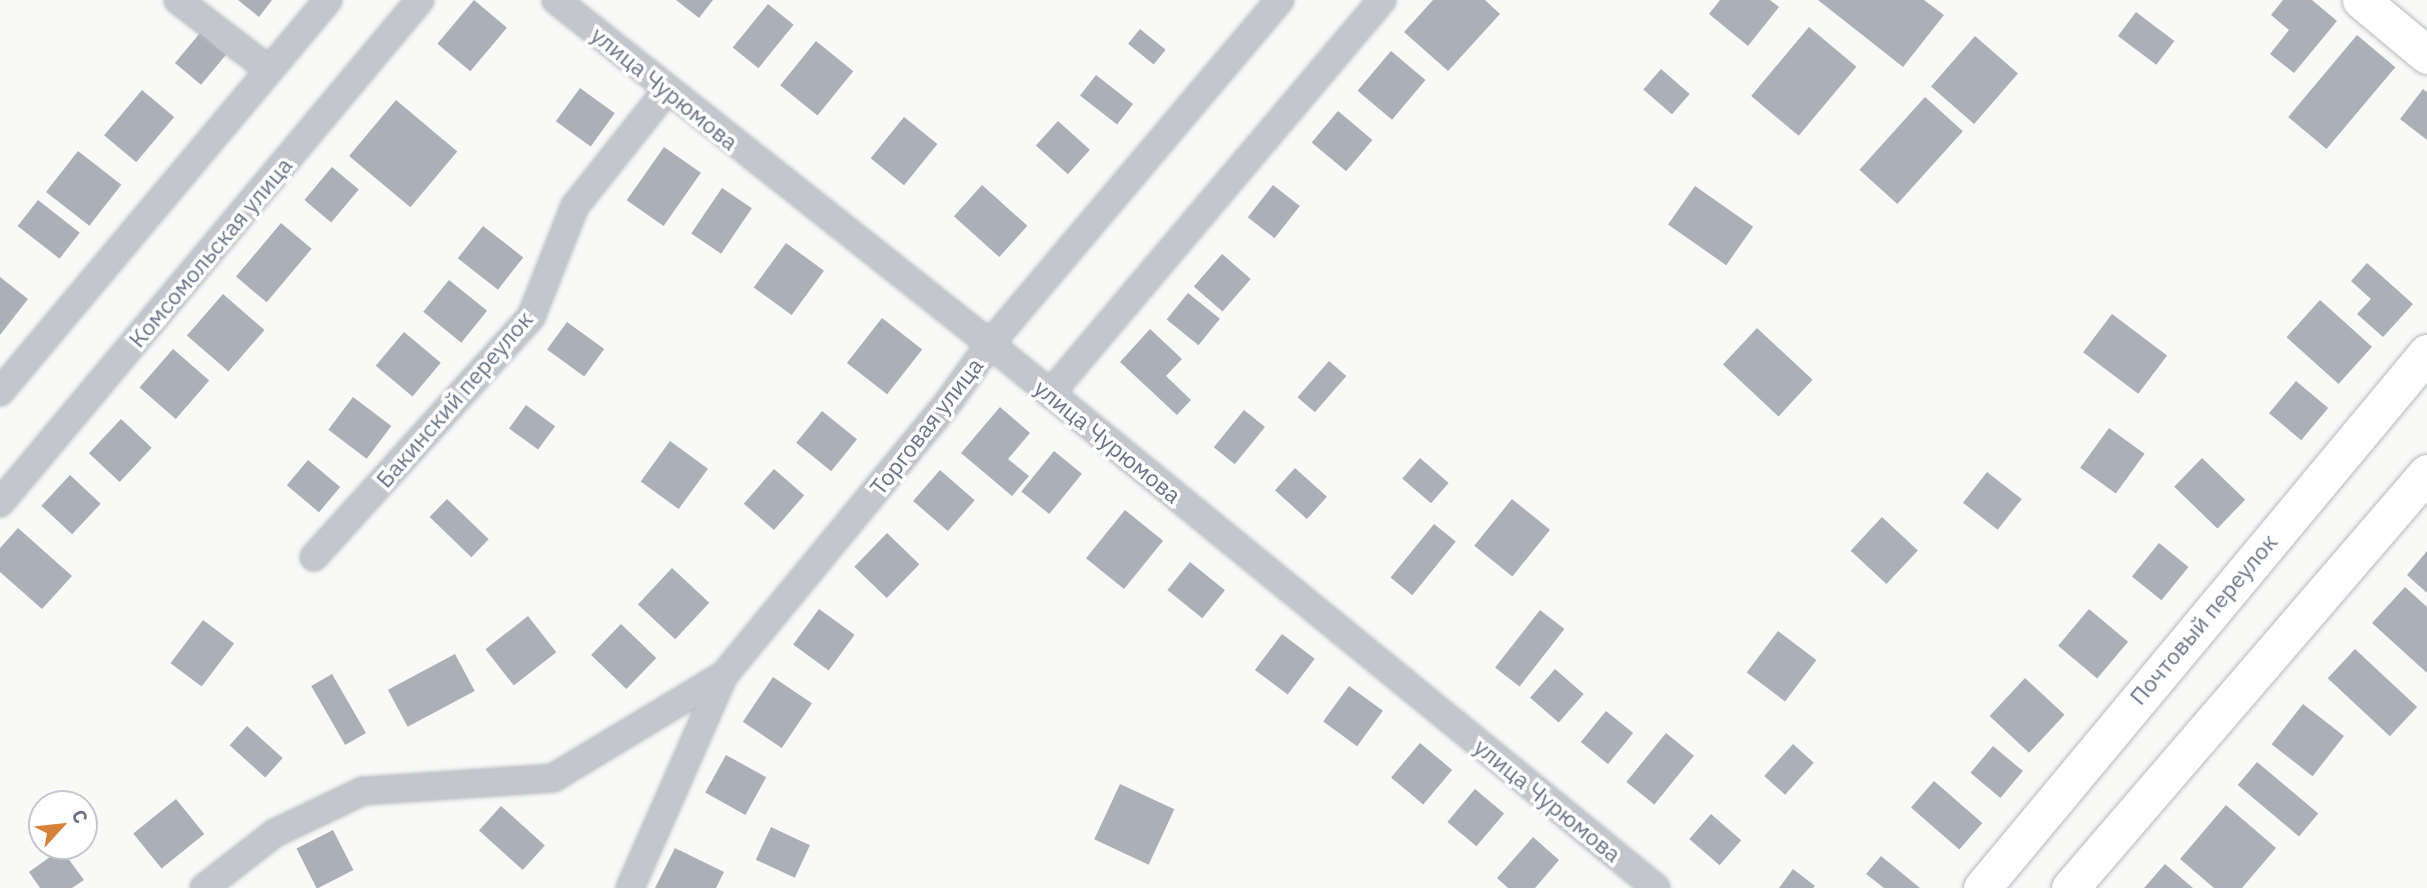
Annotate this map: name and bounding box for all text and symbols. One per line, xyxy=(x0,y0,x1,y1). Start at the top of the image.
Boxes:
street label: улица Чурюмова xyxy=(586,20,744,156)
street label: Комсомольская улица xyxy=(123,151,297,353)
street label: Бакинский переулок xyxy=(370,305,538,493)
street label: Торговая улица xyxy=(864,352,988,500)
street label: улица Чурюмова xyxy=(1029,373,1187,509)
street label: Почтовый переулок xyxy=(2124,528,2282,710)
street label: улица Чурюмова xyxy=(1469,732,1627,868)
north arrow xyxy=(28,790,98,860)
text: С xyxy=(66,805,93,827)

